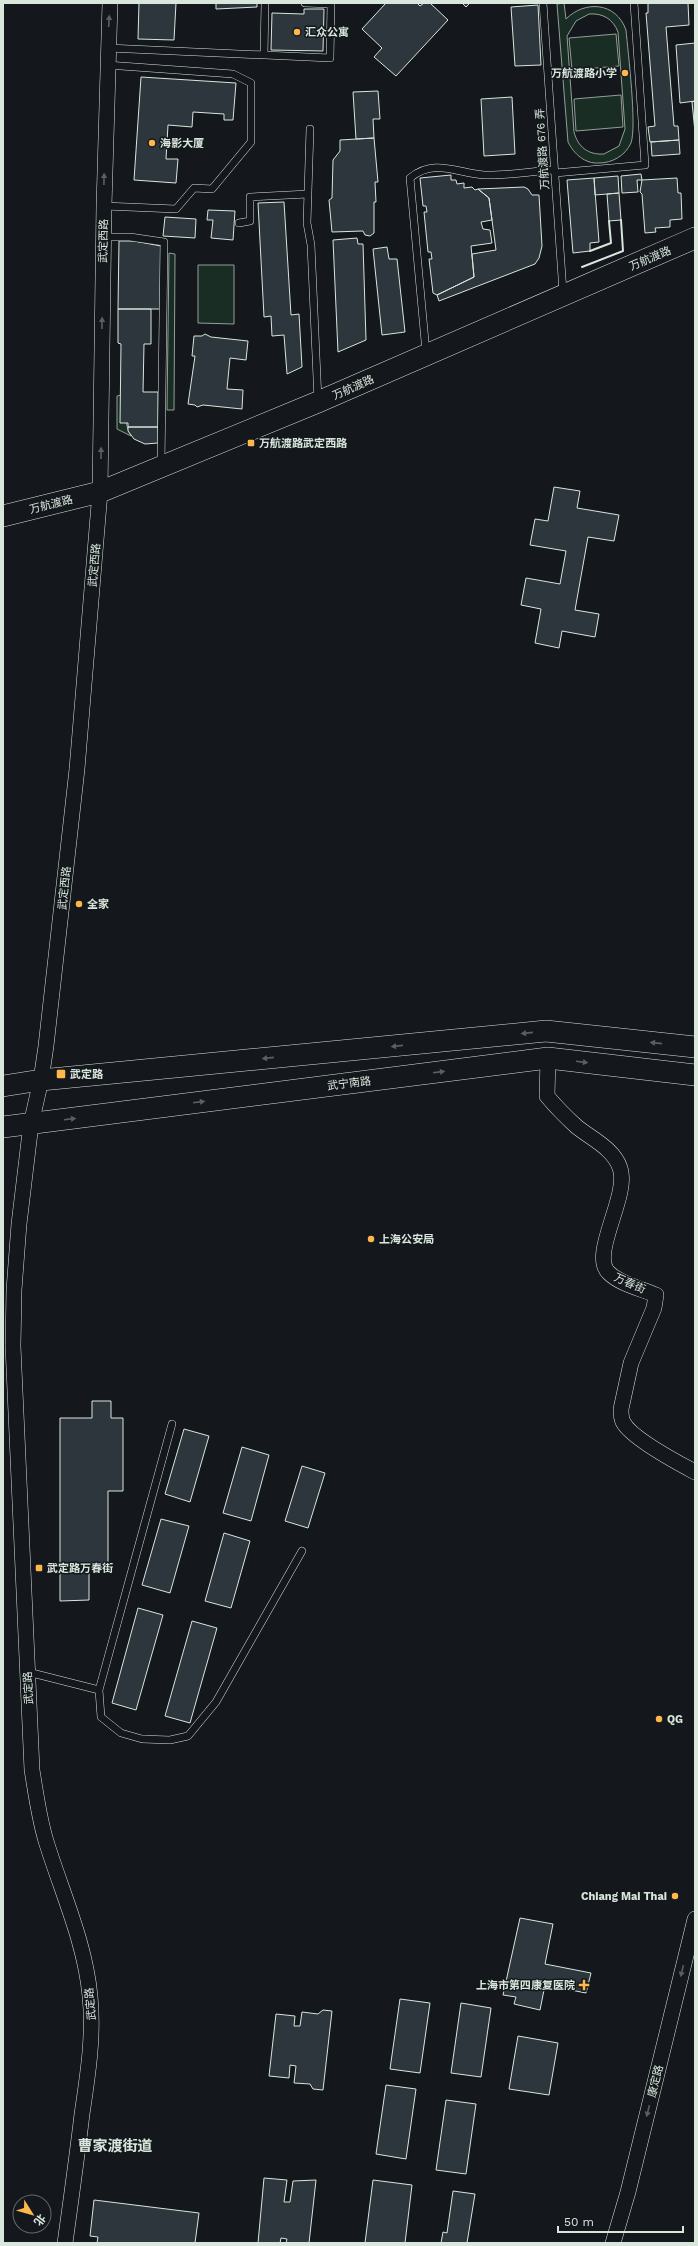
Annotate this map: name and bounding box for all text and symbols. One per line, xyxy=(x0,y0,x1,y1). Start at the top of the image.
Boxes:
one-way arrow xyxy=(106,14,112,27)
place label: 汇众公寓 xyxy=(305,26,349,39)
marker: 汇众公寓 xyxy=(292,27,302,37)
place label: 万航渡路小学 xyxy=(551,67,617,80)
marker: 万航渡路小学 xyxy=(620,68,630,78)
street label: 万航渡路 676 弄 xyxy=(533,108,552,190)
place label: 海影大厦 xyxy=(160,137,204,150)
marker: 海影大厦 xyxy=(147,138,157,148)
one-way arrow xyxy=(101,172,107,185)
street label: 武定西路 xyxy=(97,219,110,263)
street label: 万航渡路 xyxy=(627,244,673,273)
one-way arrow xyxy=(99,316,105,329)
street label: 万航渡路 xyxy=(330,373,376,402)
place label: 万航渡路武定西路 xyxy=(259,437,348,450)
marker: 万航渡路武定西路 xyxy=(246,438,256,448)
one-way arrow xyxy=(98,446,104,459)
street label: 万航渡路 xyxy=(28,493,74,516)
street label: 武定西路 xyxy=(86,543,103,588)
street label: 武定西路 xyxy=(56,865,73,911)
place label: 全家 xyxy=(87,898,109,911)
marker: 全家 xyxy=(74,899,84,909)
one-way arrow xyxy=(521,1030,533,1037)
one-way arrow xyxy=(650,1040,662,1046)
one-way arrow xyxy=(391,1043,404,1049)
one-way arrow xyxy=(262,1055,274,1062)
one-way arrow xyxy=(576,1059,588,1066)
marker: 武定路 xyxy=(55,1068,67,1080)
place label: 武定路 xyxy=(70,1068,104,1081)
one-way arrow xyxy=(433,1069,445,1075)
street label: 武宁南路 xyxy=(326,1074,372,1093)
one-way arrow xyxy=(193,1099,205,1106)
one-way arrow xyxy=(64,1116,76,1122)
place label: 上海公安局 xyxy=(379,1233,434,1246)
marker: 上海公安局 xyxy=(366,1234,376,1244)
street label: 万春街 xyxy=(612,1271,648,1296)
place label: 武定路万春街 xyxy=(47,1562,113,1575)
marker: 武定路万春街 xyxy=(34,1563,44,1573)
street label: 武定路 xyxy=(21,1671,36,1705)
place label: QG xyxy=(667,1713,683,1726)
marker: QG xyxy=(654,1714,664,1724)
place label: Chiang Mai Thai xyxy=(581,1890,667,1903)
marker: Chiang Mai Thai xyxy=(670,1891,680,1901)
one-way arrow xyxy=(679,1964,685,1977)
place label: 上海市第四康复医院 xyxy=(476,1979,575,1992)
marker: 上海市第四康复医院 xyxy=(578,1979,590,1991)
street label: 武定路 xyxy=(83,1987,98,2021)
street label: 康定路 xyxy=(645,2064,666,2099)
one-way arrow xyxy=(645,2105,651,2117)
district label: 曹家渡街道 xyxy=(77,2137,153,2155)
north arrow xyxy=(12,2194,52,2234)
scale bar xyxy=(558,2208,683,2234)
text: 北 xyxy=(31,2211,48,2228)
text: 50 m xyxy=(564,2215,594,2229)

